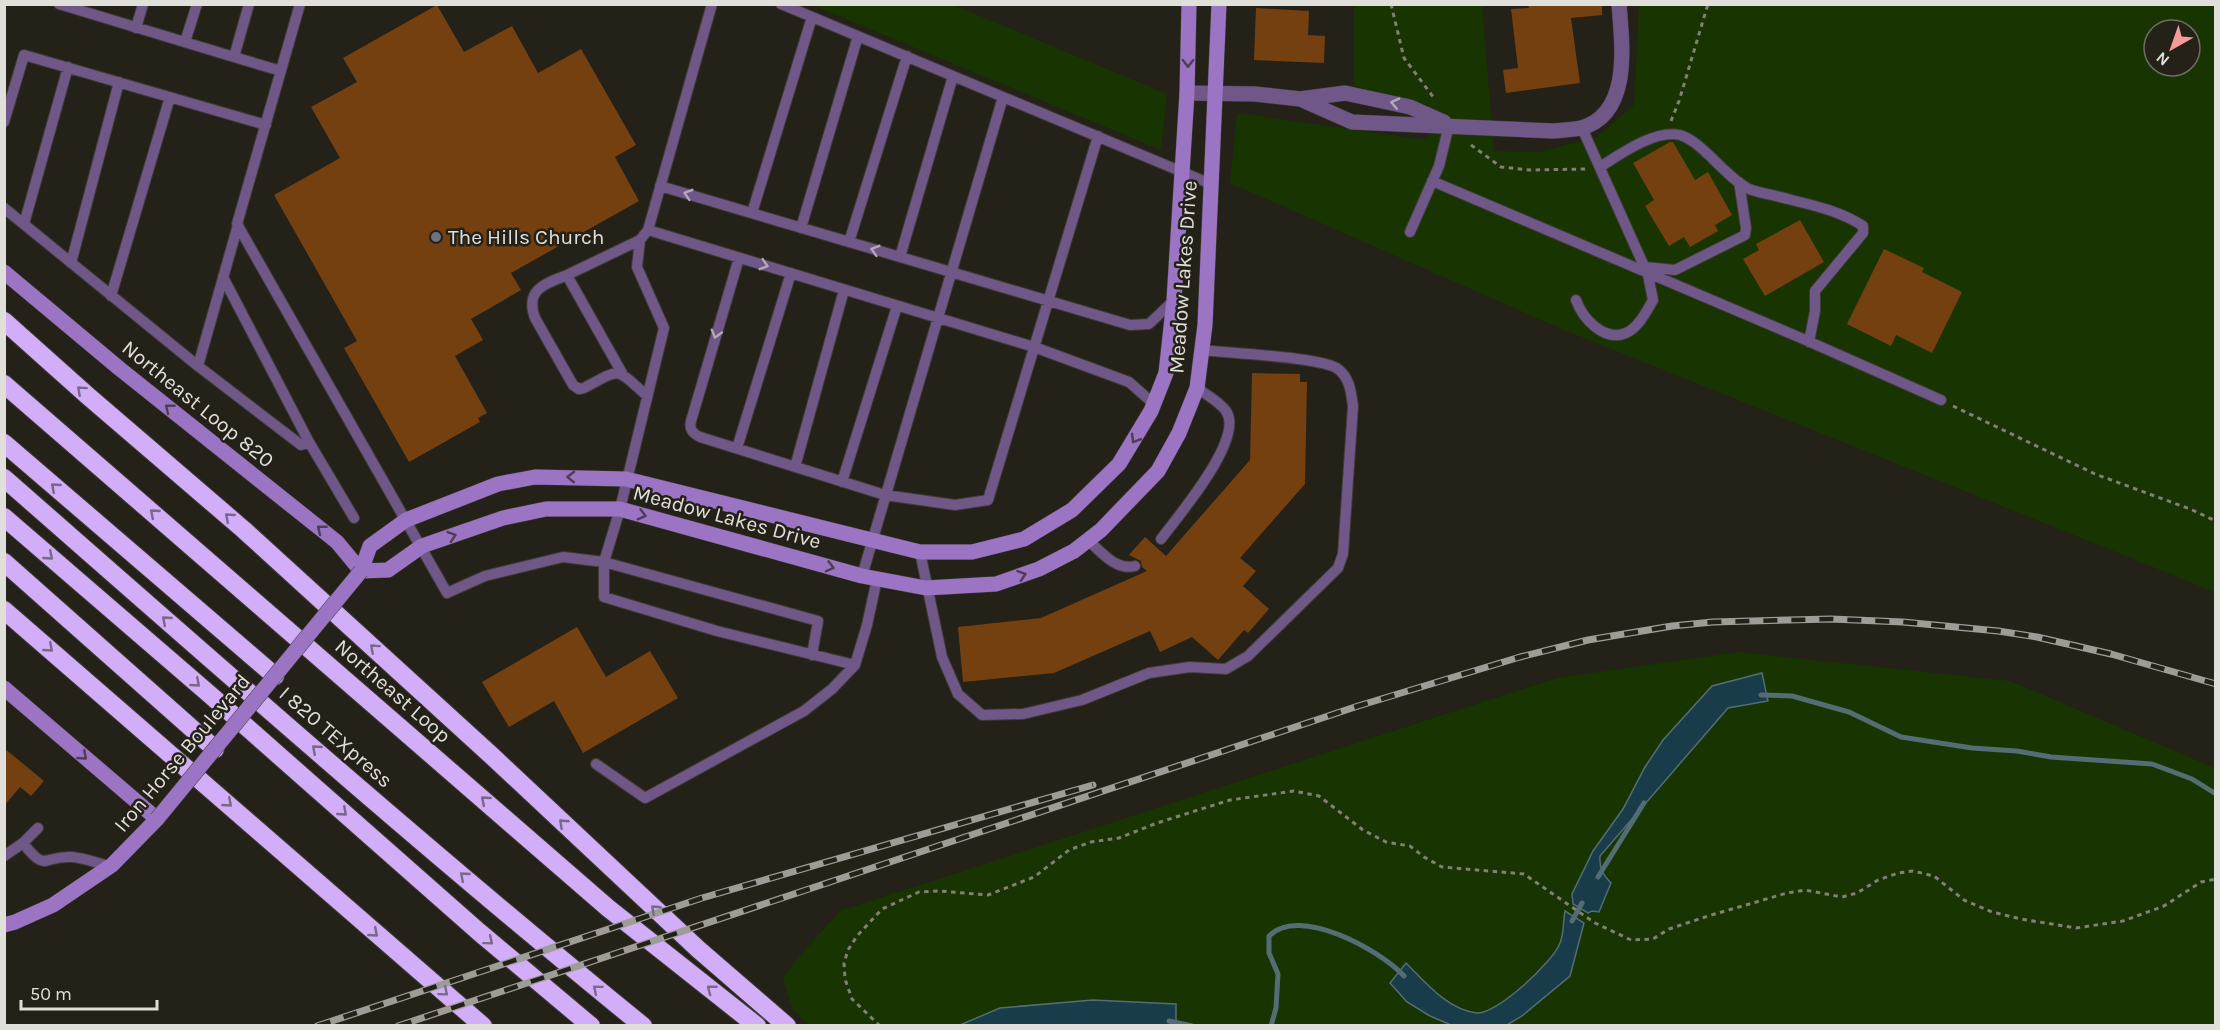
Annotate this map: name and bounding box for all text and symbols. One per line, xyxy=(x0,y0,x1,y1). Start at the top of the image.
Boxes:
north arrow xyxy=(2142,18,2202,78)
text: N xyxy=(2152,48,2173,70)
one-way arrow xyxy=(1182,58,1194,67)
one-way arrow xyxy=(1390,98,1400,111)
street label: Meadow Lakes Drive xyxy=(1164,180,1202,374)
one-way arrow xyxy=(683,189,694,201)
place label: The Hills Church xyxy=(448,225,604,249)
marker: The Hills Church xyxy=(429,230,443,244)
one-way arrow xyxy=(870,245,881,257)
one-way arrow xyxy=(758,258,769,270)
one-way arrow xyxy=(711,328,723,339)
street label: Northeast Loop 820 xyxy=(117,336,279,472)
one-way arrow xyxy=(77,386,88,397)
one-way arrow xyxy=(164,404,175,415)
one-way arrow xyxy=(1131,433,1143,443)
one-way arrow xyxy=(566,471,575,483)
street label: Meadow Lakes Drive xyxy=(631,480,823,554)
one-way arrow xyxy=(51,483,62,494)
one-way arrow xyxy=(637,508,647,521)
one-way arrow xyxy=(150,509,161,520)
one-way arrow xyxy=(225,513,236,524)
one-way arrow xyxy=(317,526,328,537)
one-way arrow xyxy=(446,530,457,543)
one-way arrow xyxy=(42,549,53,560)
one-way arrow xyxy=(825,560,835,572)
one-way arrow xyxy=(1016,570,1027,583)
one-way arrow xyxy=(161,616,172,627)
street label: Northeast Loop xyxy=(330,634,456,748)
one-way arrow xyxy=(42,641,53,652)
one-way arrow xyxy=(370,644,380,655)
street label: Iron Horse Boulevard xyxy=(109,669,255,837)
one-way arrow xyxy=(189,676,200,687)
street label: I 820 TEXpress xyxy=(275,681,397,793)
one-way arrow xyxy=(312,745,322,756)
one-way arrow xyxy=(76,748,87,759)
one-way arrow xyxy=(221,796,232,807)
one-way arrow xyxy=(481,796,492,807)
one-way arrow xyxy=(336,805,346,816)
one-way arrow xyxy=(560,819,570,830)
one-way arrow xyxy=(460,872,471,883)
one-way arrow xyxy=(651,905,662,916)
one-way arrow xyxy=(367,925,378,936)
one-way arrow xyxy=(482,934,493,945)
scale bar xyxy=(21,973,158,1011)
text: 50 m xyxy=(30,983,72,1005)
one-way arrow xyxy=(437,985,448,996)
one-way arrow xyxy=(593,985,604,996)
one-way arrow xyxy=(707,986,718,997)

